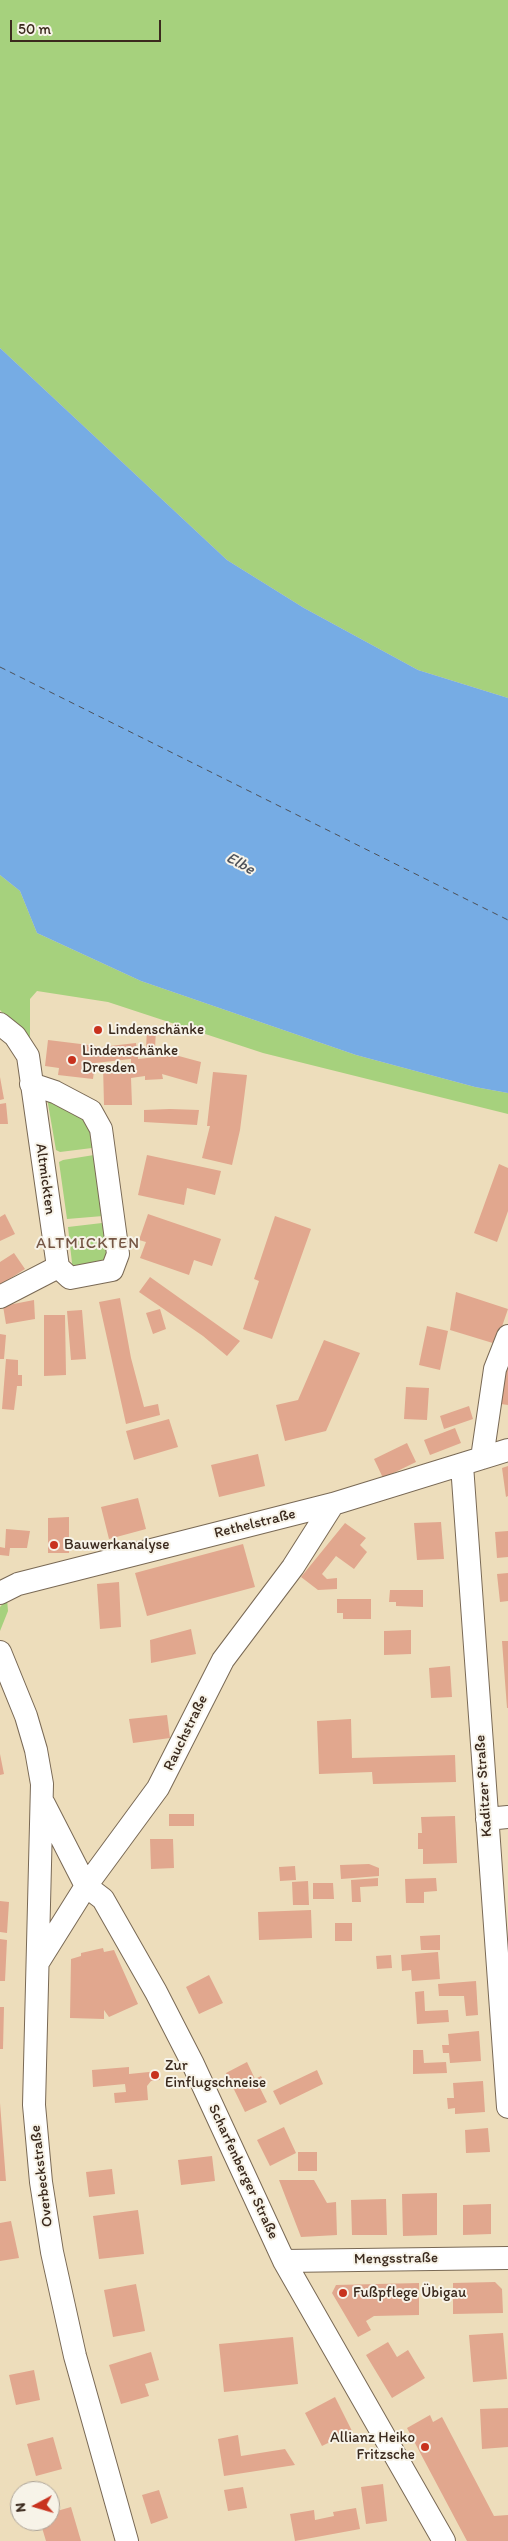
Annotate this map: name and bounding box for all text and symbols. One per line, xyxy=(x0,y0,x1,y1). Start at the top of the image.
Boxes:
scale bar xyxy=(12,10,164,42)
text: 50 m xyxy=(18,20,51,38)
water label: Elbe xyxy=(223,848,257,880)
place label: Lindenschänke xyxy=(108,1021,204,1039)
marker: Lindenschänke xyxy=(92,1024,104,1036)
place label: Lindenschänke Dresden xyxy=(82,1042,178,1077)
marker: Lindenschänke Dresden xyxy=(66,1054,78,1066)
street label: Altmickten xyxy=(31,1142,59,1216)
district label: ALTMICKTEN xyxy=(35,1234,141,1254)
street label: Rethelstraße xyxy=(212,1505,298,1543)
place label: Bauwerkanalyse xyxy=(64,1536,169,1554)
marker: Bauwerkanalyse xyxy=(48,1539,60,1551)
street label: Rauchstraße xyxy=(160,1692,212,1774)
street label: Kaditzer Straße xyxy=(471,1734,497,1838)
place label: Zur Einflugschneise xyxy=(165,2057,266,2092)
marker: Zur Einflugschneise xyxy=(149,2069,161,2081)
street label: Scharfenberger Straße xyxy=(204,2102,282,2242)
street label: Overbeckstraße xyxy=(27,2124,57,2228)
street label: Mengsstraße xyxy=(354,2249,438,2269)
place label: Fußpflege Übigau xyxy=(353,2284,466,2302)
marker: Fußpflege Übigau xyxy=(337,2287,349,2299)
place label: Allianz Heiko Fritzsche xyxy=(330,2429,415,2464)
marker: Allianz Heiko Fritzsche xyxy=(419,2441,431,2453)
north arrow xyxy=(10,2481,60,2531)
text: N xyxy=(12,2502,30,2513)

